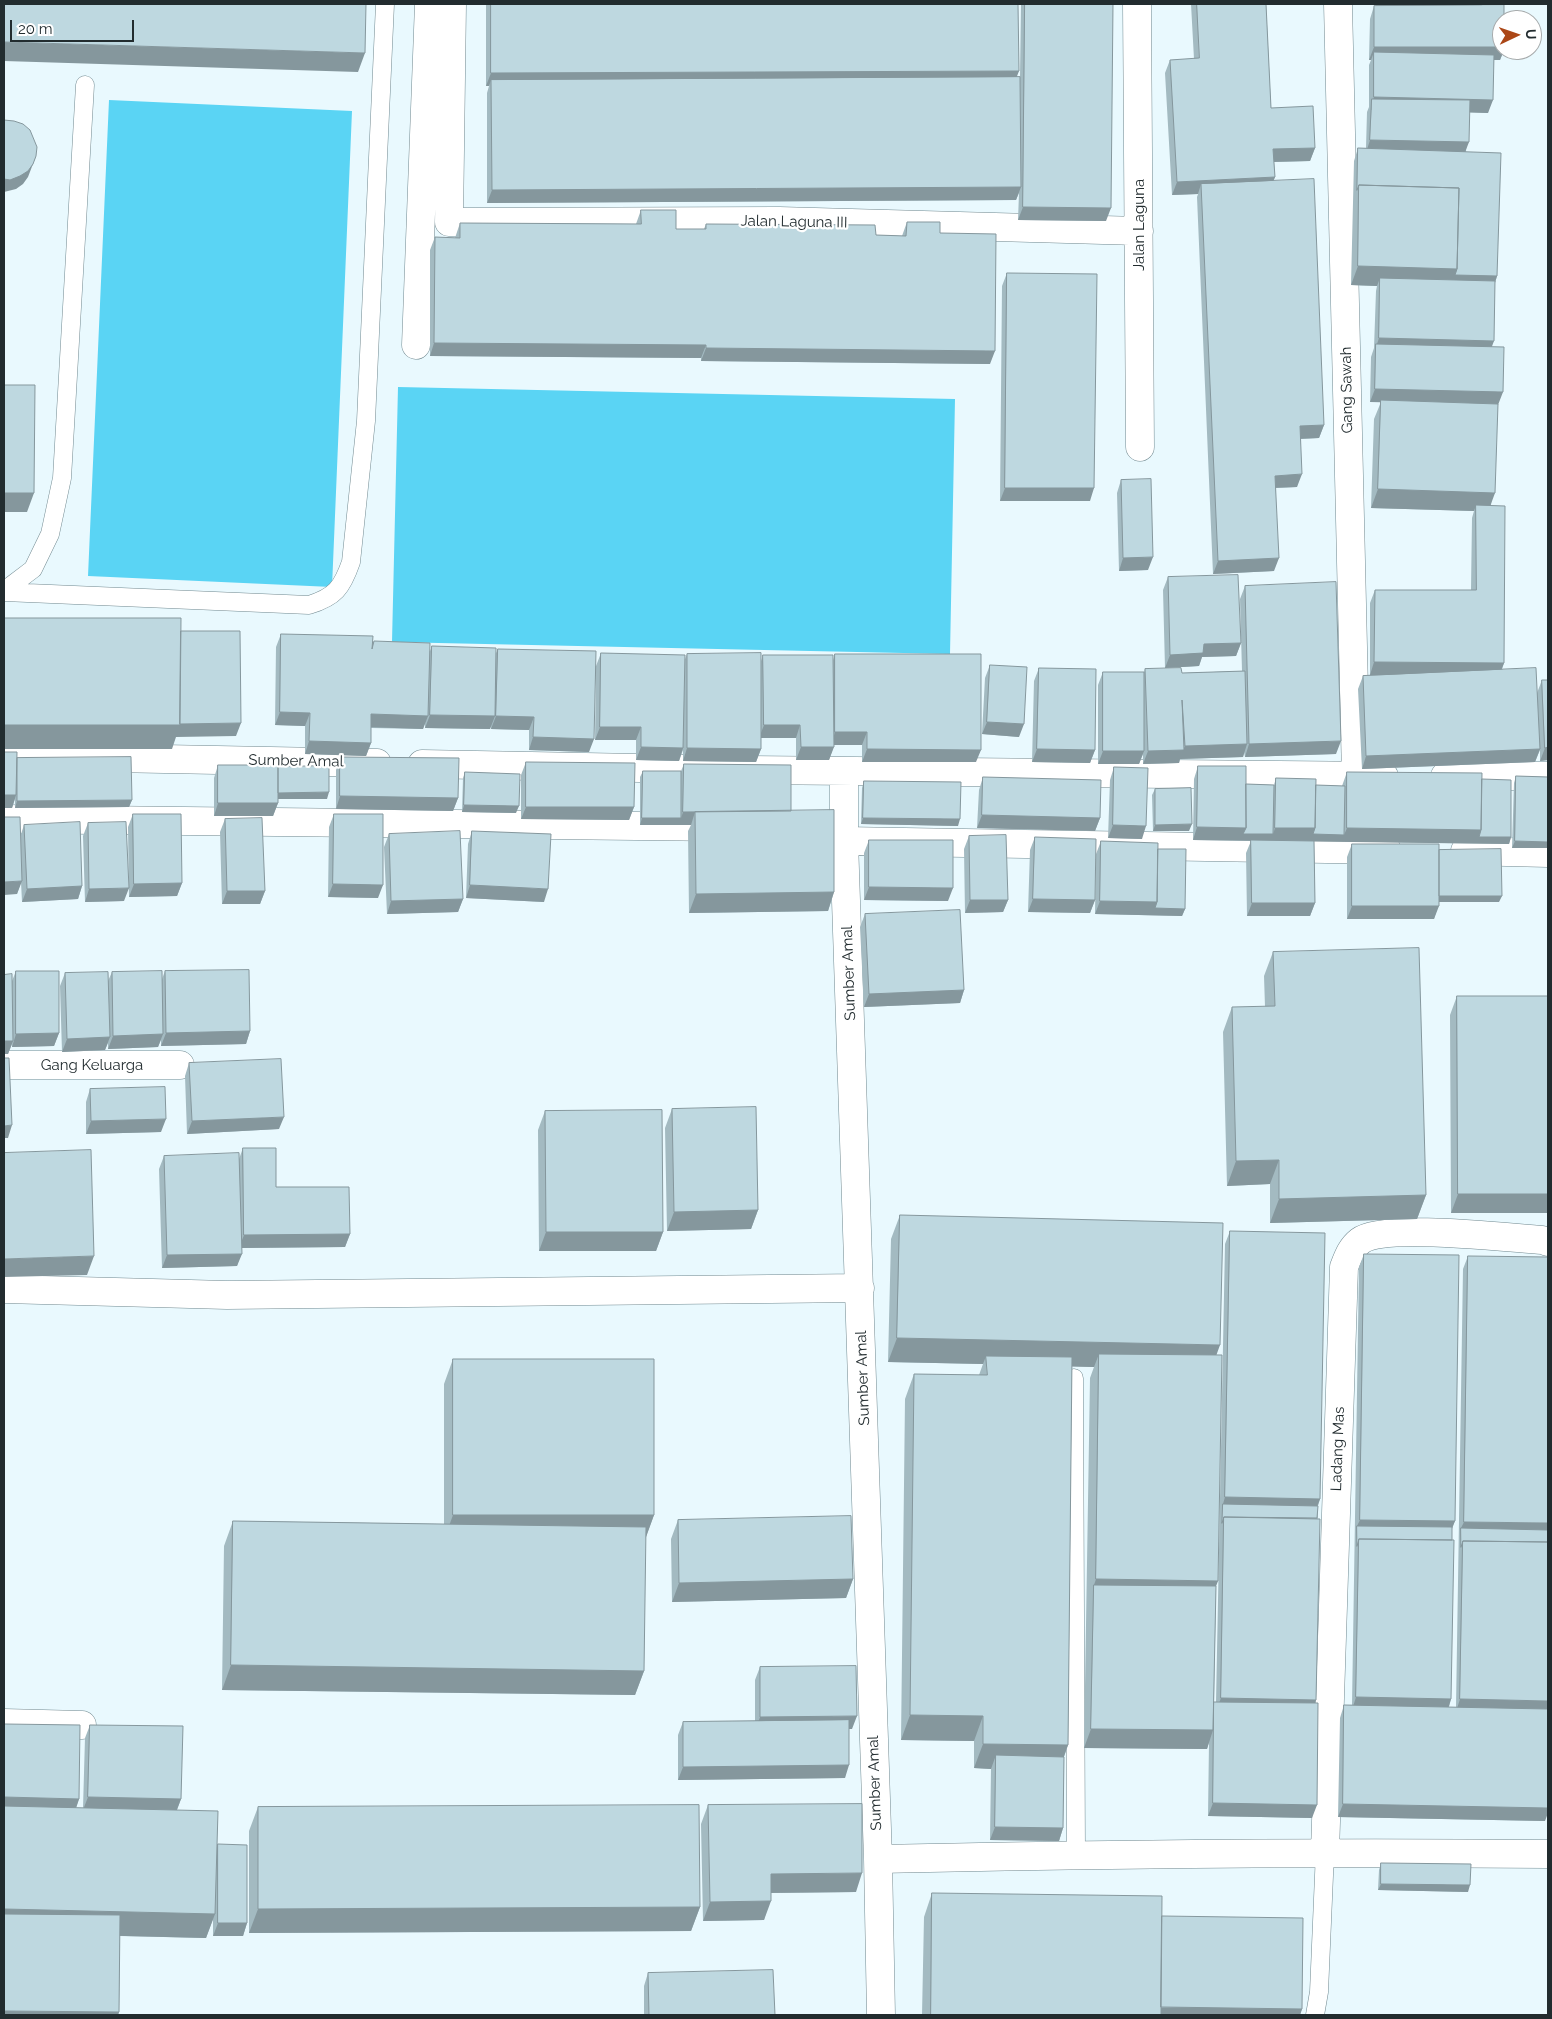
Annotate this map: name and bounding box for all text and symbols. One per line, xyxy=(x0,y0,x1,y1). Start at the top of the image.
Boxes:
scale bar xyxy=(12,10,136,42)
north arrow xyxy=(1492,10,1542,60)
text: 20 m xyxy=(18,20,53,38)
text: U xyxy=(1523,29,1539,40)
street label: Jalan Laguna xyxy=(1130,179,1148,271)
street label: Jalan Laguna III xyxy=(740,212,848,232)
street label: Gang Sawah xyxy=(1337,346,1357,434)
street label: Sumber Amal xyxy=(248,751,344,771)
street label: Sumber Amal xyxy=(838,925,860,1021)
street label: Gang Keluarga xyxy=(41,1056,143,1074)
street label: Sumber Amal xyxy=(852,1330,874,1426)
street label: Ladang Mas xyxy=(1328,1406,1348,1492)
street label: Sumber Amal xyxy=(864,1735,886,1831)

